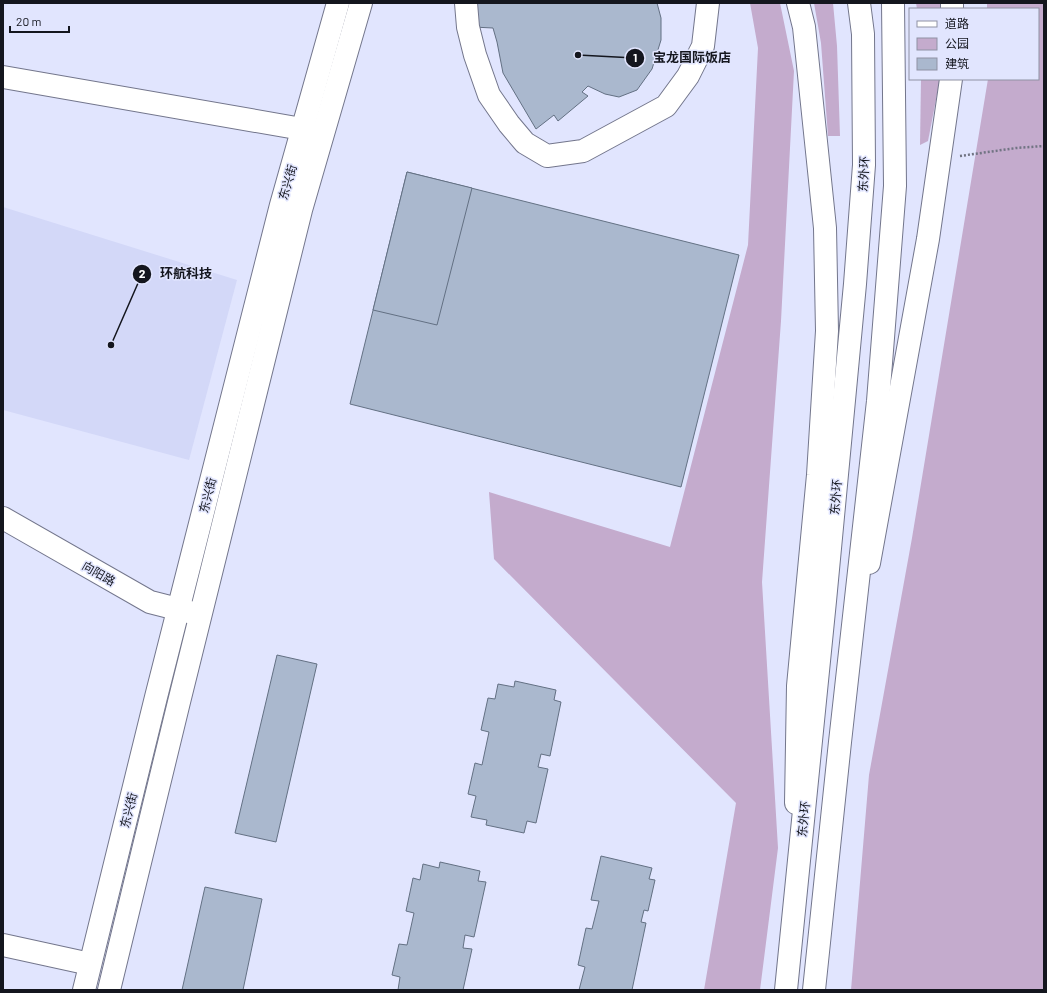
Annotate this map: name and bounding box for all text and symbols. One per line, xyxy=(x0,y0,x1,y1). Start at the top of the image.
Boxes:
scale bar xyxy=(10,8,69,34)
legend xyxy=(909,8,1039,80)
text: 20 m xyxy=(16,14,42,28)
text: 道路 xyxy=(945,16,969,30)
text: 公园 xyxy=(945,36,969,50)
callout: 宝龙国际饭店 xyxy=(625,45,739,70)
text: 宝龙国际饭店 xyxy=(653,49,731,65)
text: 1 xyxy=(633,50,637,64)
text: 建筑 xyxy=(945,56,969,70)
street label: 东外环 xyxy=(855,156,871,192)
street label: 东兴街 xyxy=(275,163,299,201)
callout: 环航科技 xyxy=(132,261,220,286)
text: 环航科技 xyxy=(160,265,212,281)
text: 2 xyxy=(139,266,146,280)
street label: 东兴街 xyxy=(196,476,218,514)
street label: 东外环 xyxy=(826,478,844,516)
street label: 向阳路 xyxy=(80,558,118,588)
street label: 东兴街 xyxy=(117,791,139,829)
street label: 东外环 xyxy=(794,800,812,838)

